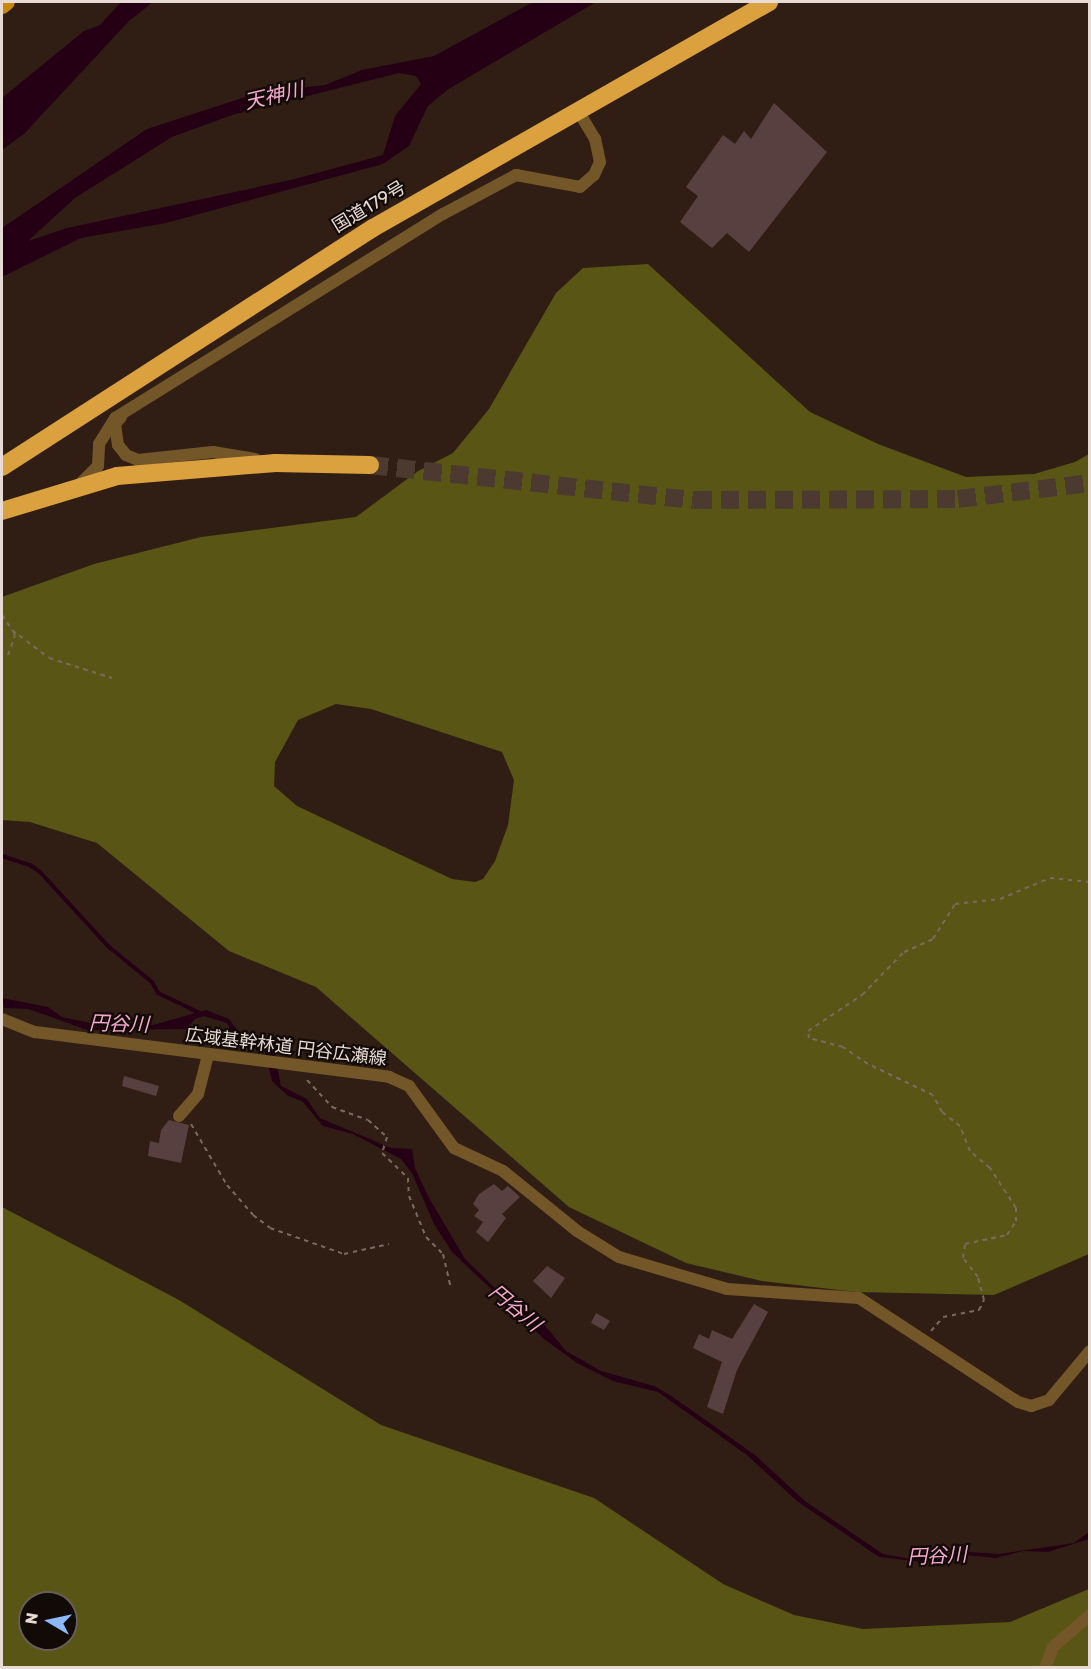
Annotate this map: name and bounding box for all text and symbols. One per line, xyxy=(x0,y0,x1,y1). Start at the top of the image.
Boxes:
water label: 天神川 xyxy=(242,78,306,114)
street label: 国道179号 xyxy=(328,177,410,237)
water label: 円谷川 xyxy=(89,1011,149,1037)
street label: 広域基幹林道 円谷広瀬線 xyxy=(184,1024,388,1070)
water label: 円谷川 xyxy=(484,1280,546,1336)
water label: 円谷川 xyxy=(906,1542,968,1570)
north arrow xyxy=(18,1591,78,1651)
text: N xyxy=(21,1611,42,1626)

